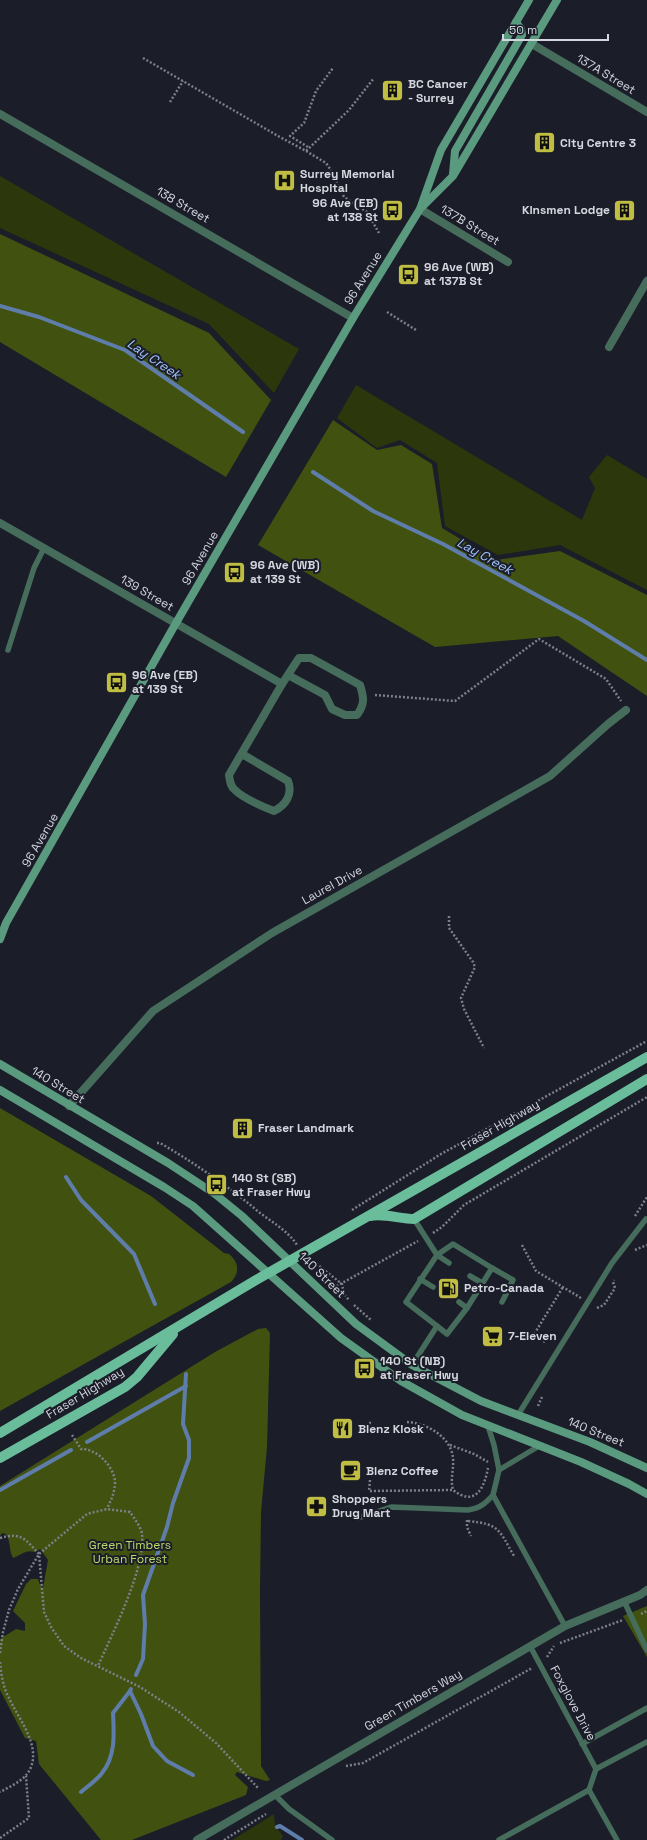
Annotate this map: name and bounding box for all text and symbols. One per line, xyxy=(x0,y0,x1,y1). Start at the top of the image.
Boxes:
scale bar xyxy=(503,16,608,42)
text: 50 m xyxy=(509,22,537,38)
street label: 137A Street xyxy=(574,50,638,98)
place label: BC Cancer - Surrey xyxy=(408,76,468,106)
building icon: BC Cancer - Surrey xyxy=(380,78,406,104)
building icon: City Centre 3 xyxy=(531,130,557,156)
place label: City Centre 3 xyxy=(560,135,636,151)
place label: Surrey Memorial Hospital xyxy=(300,166,395,196)
hospital icon: Surrey Memorial Hospital xyxy=(272,168,298,194)
street label: 138 Street xyxy=(153,183,213,227)
place label: 96 Ave (EB) at 138 St xyxy=(312,195,378,225)
bus stop icon: 96 Ave (EB) at 138 St xyxy=(380,197,406,223)
building icon: Kinsmen Lodge xyxy=(612,197,638,223)
street label: 137B Street xyxy=(437,201,503,249)
place label: Kinsmen Lodge xyxy=(522,202,610,218)
street label: 96 Avenue xyxy=(340,248,386,308)
place label: 96 Ave (WB) at 137B St xyxy=(424,259,494,289)
bus stop icon: 96 Ave (WB) at 137B St xyxy=(395,261,421,287)
water label: Lay Creek xyxy=(124,335,186,384)
street label: 96 Avenue xyxy=(178,528,222,588)
water label: Lay Creek xyxy=(454,534,518,579)
place label: 96 Ave (WB) at 139 St xyxy=(250,557,320,587)
bus stop icon: 96 Ave (WB) at 139 St xyxy=(222,559,248,585)
street label: 139 Street xyxy=(117,571,177,615)
place label: 96 Ave (EB) at 139 St xyxy=(132,667,198,697)
bus stop icon: 96 Ave (EB) at 139 St xyxy=(104,669,130,695)
street label: 96 Avenue xyxy=(18,810,62,870)
street label: Laurel Drive xyxy=(299,862,365,908)
street label: 140 Street xyxy=(28,1063,88,1107)
street label: Fraser Highway xyxy=(458,1096,542,1154)
building icon: Fraser Landmark xyxy=(230,1115,256,1141)
place label: Fraser Landmark xyxy=(258,1120,354,1136)
place label: 140 St (SB) at Fraser Hwy xyxy=(232,1170,311,1200)
bus stop icon: 140 St (SB) at Fraser Hwy xyxy=(203,1172,229,1198)
street label: 140 Street xyxy=(295,1248,349,1302)
fuel station icon: Petro-Canada xyxy=(436,1275,462,1301)
place label: Petro-Canada xyxy=(464,1280,544,1296)
supermarket icon: 7-Eleven xyxy=(480,1323,506,1349)
place label: 7-Eleven xyxy=(508,1328,557,1344)
place label: 140 St (NB) at Fraser Hwy xyxy=(380,1353,459,1383)
bus stop icon: 140 St (NB) at Fraser Hwy xyxy=(351,1355,377,1381)
street label: Fraser Highway xyxy=(43,1363,127,1423)
street label: 140 Street xyxy=(565,1413,627,1451)
restaurant icon: Blenz Kiosk xyxy=(329,1416,355,1442)
place label: Blenz Kiosk xyxy=(358,1421,424,1437)
cafe icon: Blenz Coffee xyxy=(337,1458,363,1484)
place label: Blenz Coffee xyxy=(366,1463,438,1479)
place label: Shoppers Drug Mart xyxy=(332,1491,391,1521)
pharmacy icon: Shoppers Drug Mart xyxy=(303,1493,329,1519)
park label: Green Timbers Urban Forest xyxy=(89,1537,171,1567)
street label: Foxglove Drive xyxy=(546,1663,600,1743)
street label: Green Timbers Way xyxy=(361,1666,465,1734)

